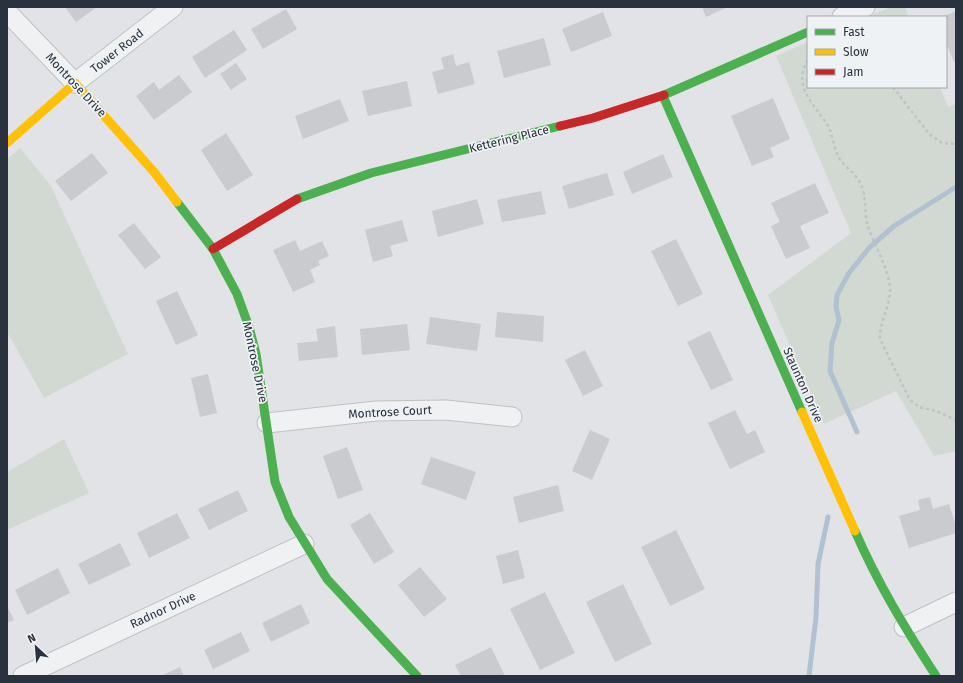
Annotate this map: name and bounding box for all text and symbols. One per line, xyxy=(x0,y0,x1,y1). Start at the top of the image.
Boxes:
legend xyxy=(807,16,947,88)
text: Fast xyxy=(843,25,865,39)
street label: Tower Road xyxy=(88,26,146,76)
text: Slow xyxy=(843,45,869,59)
street label: Montrose Drive xyxy=(43,50,109,120)
text: Jam xyxy=(843,65,863,79)
street label: Kettering Place xyxy=(468,122,550,156)
street label: Montrose Drive xyxy=(240,320,270,404)
street label: Staunton Drive xyxy=(780,345,826,425)
street label: Montrose Court xyxy=(348,403,433,421)
street label: Radnor Drive xyxy=(128,589,198,631)
north arrow xyxy=(16,627,56,667)
text: N xyxy=(26,631,38,646)

